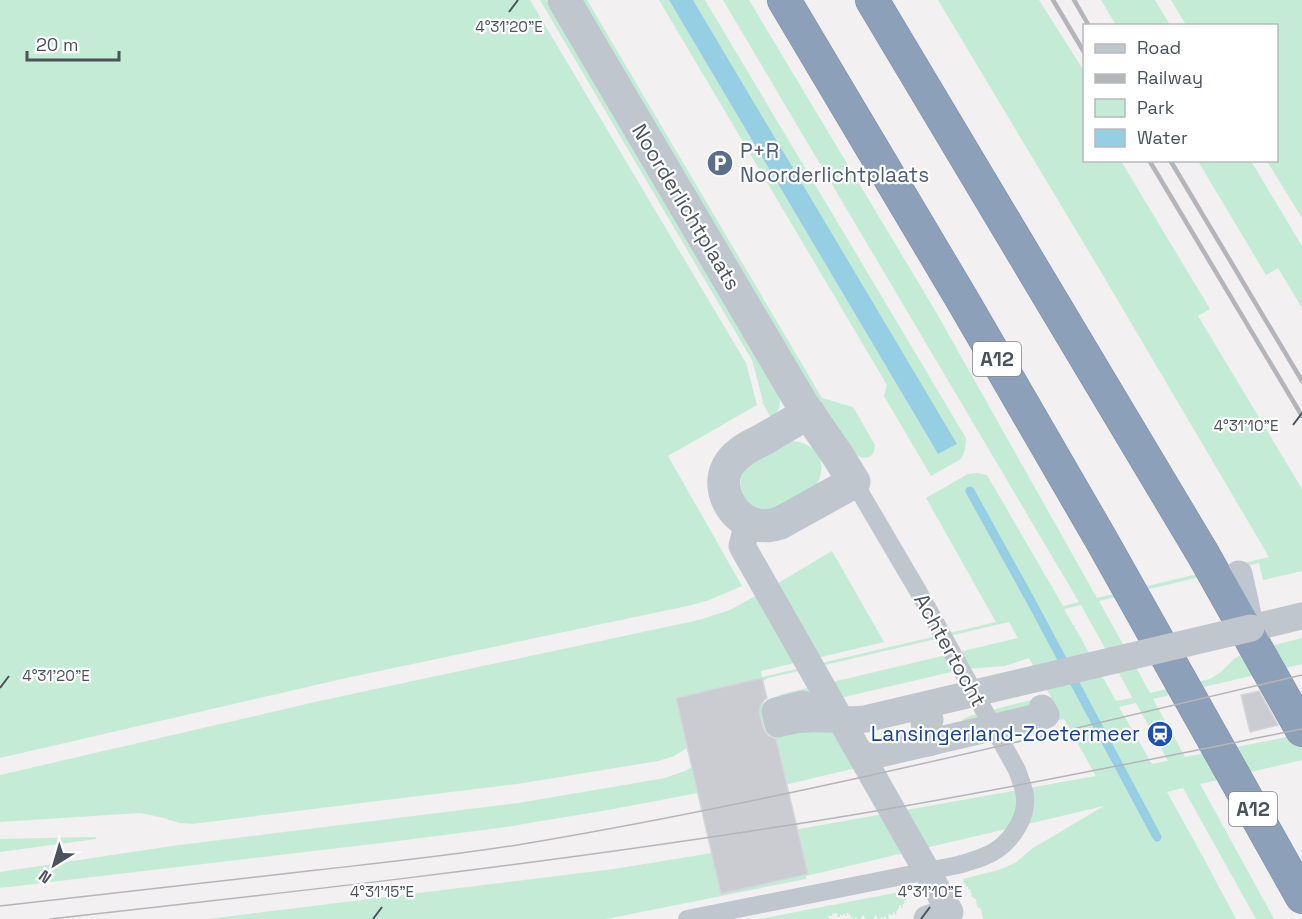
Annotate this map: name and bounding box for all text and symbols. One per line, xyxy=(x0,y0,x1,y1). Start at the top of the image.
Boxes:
text: 4°31'20"E xyxy=(475,17,543,36)
scale bar xyxy=(27,24,118,62)
legend xyxy=(1083,24,1278,162)
text: 20 m xyxy=(36,33,79,56)
text: Road xyxy=(1137,36,1181,59)
text: Railway xyxy=(1137,66,1203,89)
text: Park xyxy=(1137,96,1175,119)
street label: Noorderlichtplaats xyxy=(626,119,747,295)
text: Water xyxy=(1137,126,1188,149)
place label: P+R Noorderlichtplaats xyxy=(740,137,929,188)
parking icon: P+R Noorderlichtplaats xyxy=(705,148,735,178)
road number: A12 xyxy=(973,342,1021,376)
text: 4°31'10"E xyxy=(1214,416,1278,435)
street label: Achtertocht xyxy=(908,589,993,711)
text: 4°31'20"E xyxy=(22,666,90,685)
station icon: Lansingerland-Zoetermeer xyxy=(1145,719,1175,749)
place label: Lansingerland-Zoetermeer xyxy=(871,720,1140,747)
road number: A12 xyxy=(1229,792,1277,826)
north arrow xyxy=(24,835,84,895)
text: N xyxy=(35,865,56,888)
text: 4°31'15"E xyxy=(350,882,414,901)
text: 4°31'10"E xyxy=(898,882,962,901)

